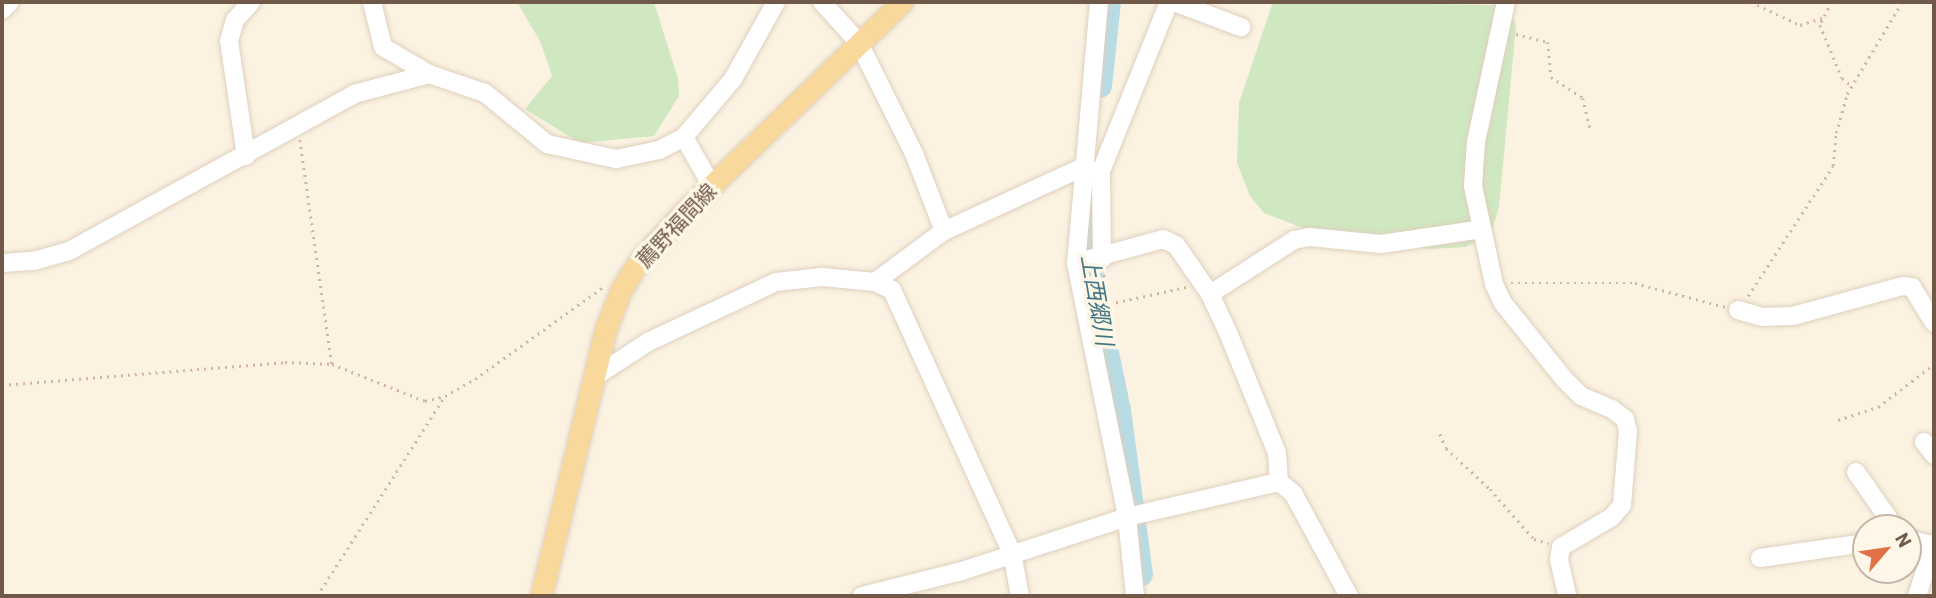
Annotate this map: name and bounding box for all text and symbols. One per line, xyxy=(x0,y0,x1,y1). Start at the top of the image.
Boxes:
street label: 薦野福間線 xyxy=(631,178,721,272)
water label: 上西郷川 xyxy=(1076,252,1120,348)
north arrow xyxy=(1852,514,1922,584)
text: N xyxy=(1891,528,1917,551)

